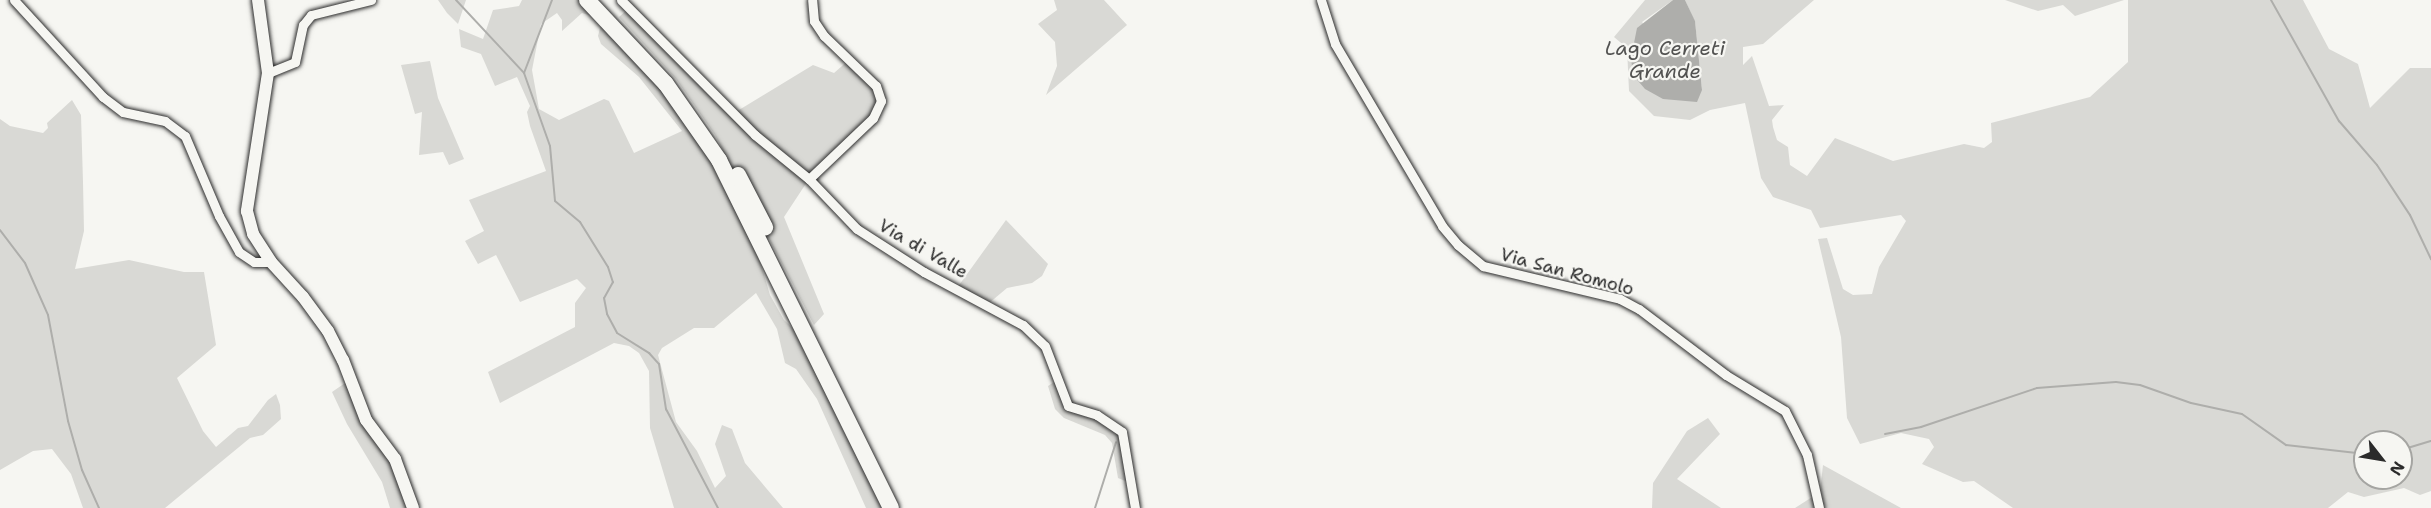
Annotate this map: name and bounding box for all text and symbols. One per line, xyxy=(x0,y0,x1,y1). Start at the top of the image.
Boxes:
water label: Lago Cerreti Grande xyxy=(1605,36,1725,83)
street label: Via di Valle xyxy=(875,215,971,283)
street label: Via San Romolo xyxy=(1498,244,1636,300)
north arrow xyxy=(2353,430,2413,490)
text: N xyxy=(2385,458,2409,479)

